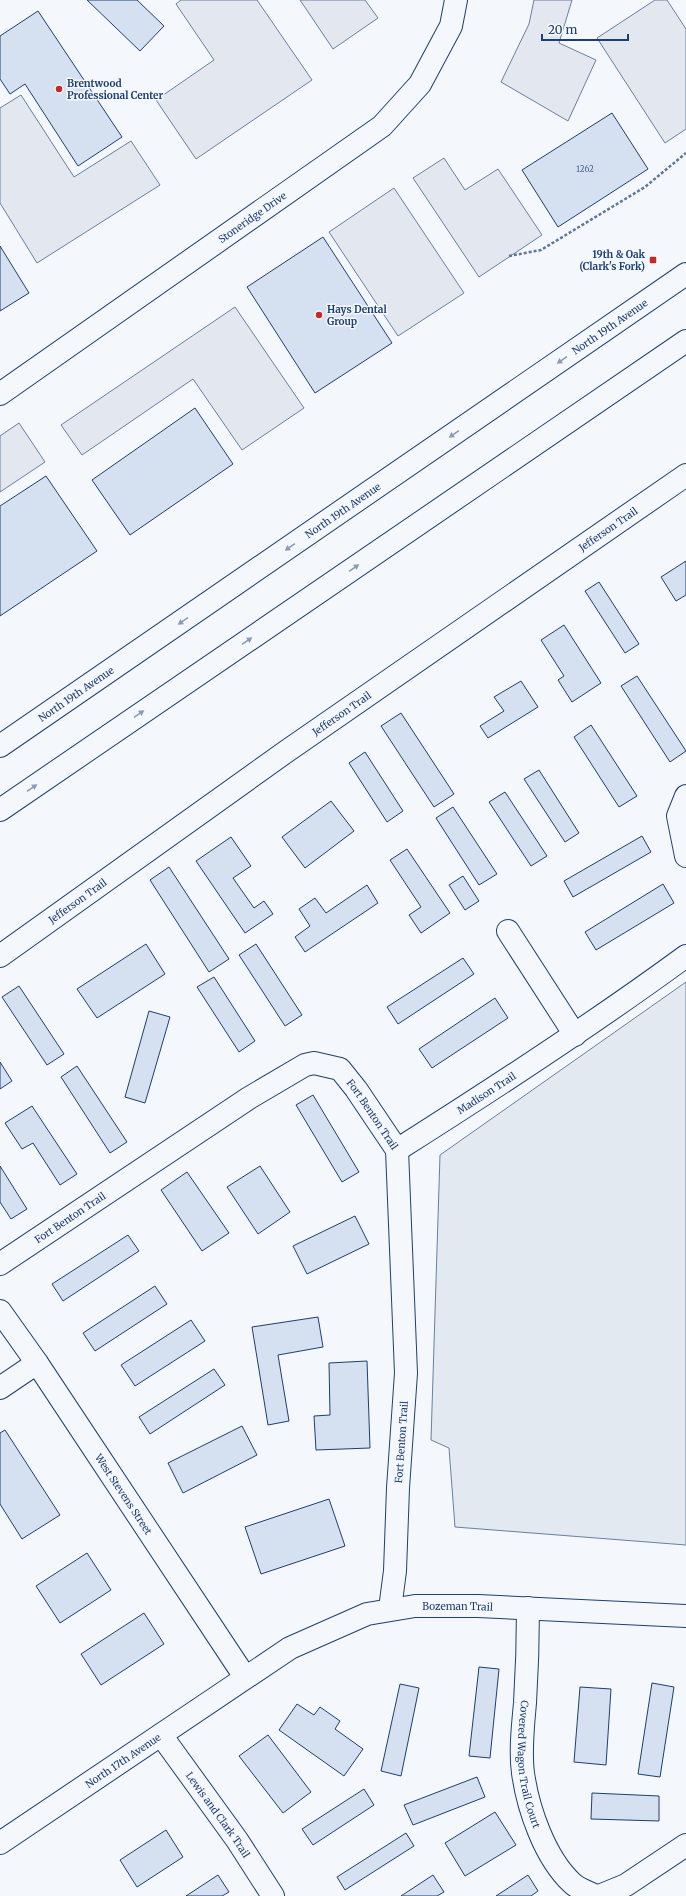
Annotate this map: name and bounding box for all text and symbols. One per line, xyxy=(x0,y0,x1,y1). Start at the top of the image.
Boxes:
scale bar xyxy=(542,16,628,42)
text: 20 m xyxy=(548,22,577,37)
place label: Brentwood Professional Center xyxy=(67,77,163,102)
marker: Brentwood Professional Center xyxy=(54,84,64,94)
house number: 1262 xyxy=(576,164,594,174)
street label: Stoneridge Drive xyxy=(216,189,289,246)
place label: 19th & Oak (Clark's Fork) xyxy=(579,248,646,273)
marker: 19th & Oak (Clark's Fork) xyxy=(648,255,658,265)
street label: North 19th Avenue xyxy=(570,296,650,358)
place label: Hays Dental Group xyxy=(327,303,387,328)
marker: Hays Dental Group xyxy=(314,310,324,320)
one-way arrow xyxy=(556,356,567,364)
one-way arrow xyxy=(449,430,460,438)
street label: North 19th Avenue xyxy=(303,480,383,541)
street label: Jefferson Trail xyxy=(575,504,640,555)
one-way arrow xyxy=(284,543,295,551)
one-way arrow xyxy=(349,564,359,572)
one-way arrow xyxy=(177,617,188,625)
one-way arrow xyxy=(242,637,252,645)
street label: North 19th Avenue xyxy=(36,664,116,725)
street label: Jefferson Trail xyxy=(309,689,374,739)
one-way arrow xyxy=(134,710,145,718)
one-way arrow xyxy=(27,784,37,792)
street label: Jefferson Trail xyxy=(45,876,109,927)
street label: Madison Trail xyxy=(455,1069,518,1117)
street label: Fort Benton Trail xyxy=(344,1077,401,1152)
street label: Fort Benton Trail xyxy=(32,1189,108,1246)
street label: Fort Benton Trail xyxy=(392,1400,411,1484)
street label: West Stevens Street xyxy=(91,1451,155,1537)
street label: Bozeman Trail xyxy=(422,1600,493,1614)
street label: Covered Wagon Trail Court xyxy=(515,1700,543,1830)
street label: North 17th Avenue xyxy=(83,1731,163,1791)
street label: Lewis and Clark Trail xyxy=(183,1769,253,1860)

